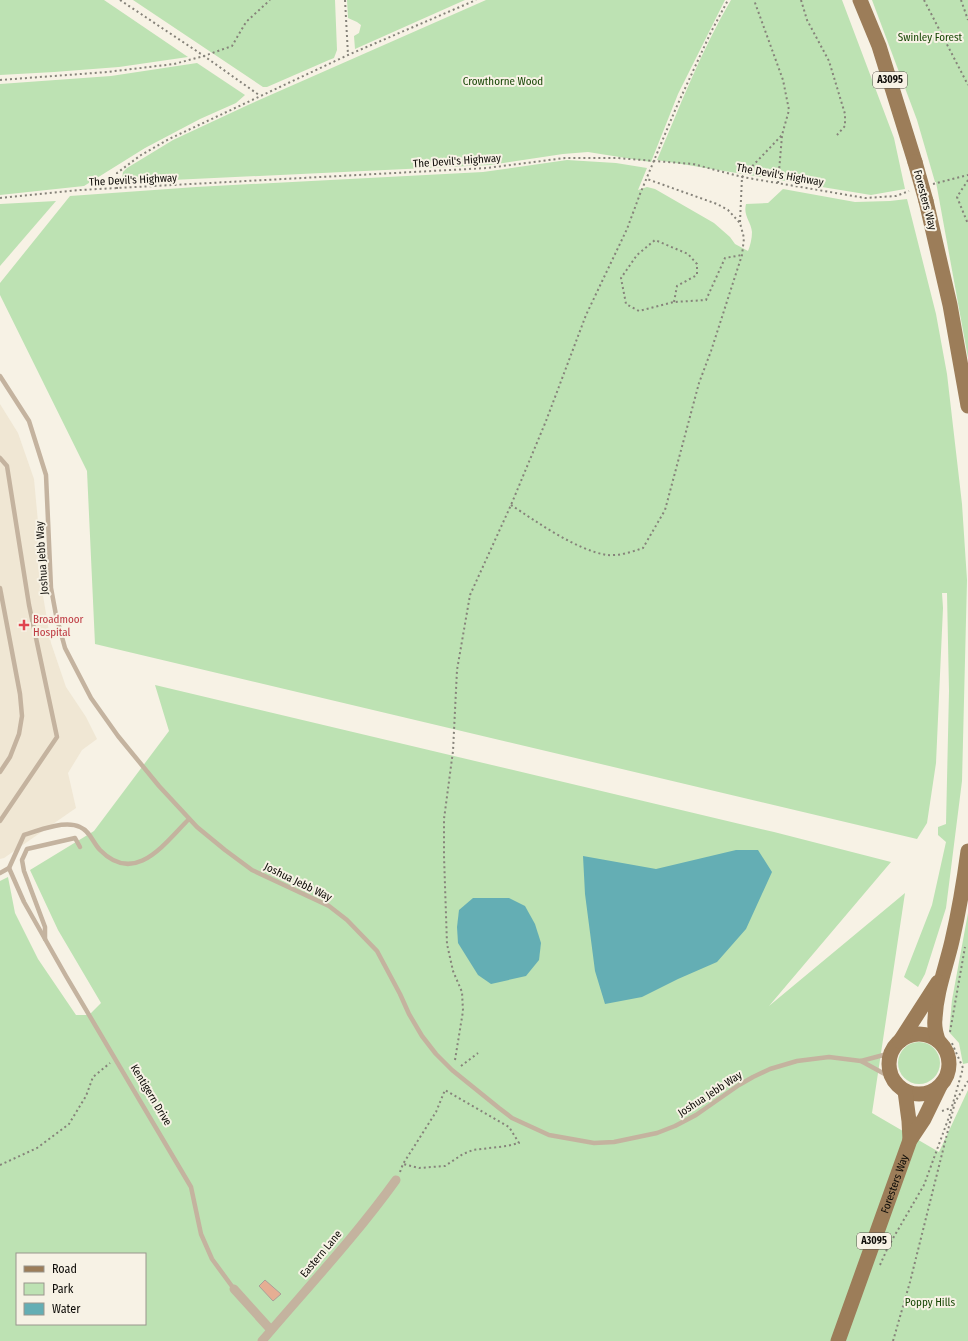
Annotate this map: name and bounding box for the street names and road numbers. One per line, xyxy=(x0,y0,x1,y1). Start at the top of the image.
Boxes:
road number: A3095 xyxy=(873,72,907,88)
street label: The Devil's Highway xyxy=(413,151,501,171)
street label: The Devil's Highway xyxy=(735,161,825,189)
street label: Foresters Way xyxy=(911,168,939,232)
street label: The Devil's Highway xyxy=(89,171,177,189)
street label: Joshua Jebb Way xyxy=(33,521,51,595)
street label: Joshua Jebb Way xyxy=(262,860,334,904)
street label: Kentigern Drive xyxy=(128,1062,174,1128)
street label: Joshua Jebb Way xyxy=(676,1068,745,1120)
street label: Foresters Way xyxy=(878,1152,911,1215)
street label: Eastern Lane xyxy=(298,1228,344,1280)
road number: A3095 xyxy=(857,1233,891,1249)

